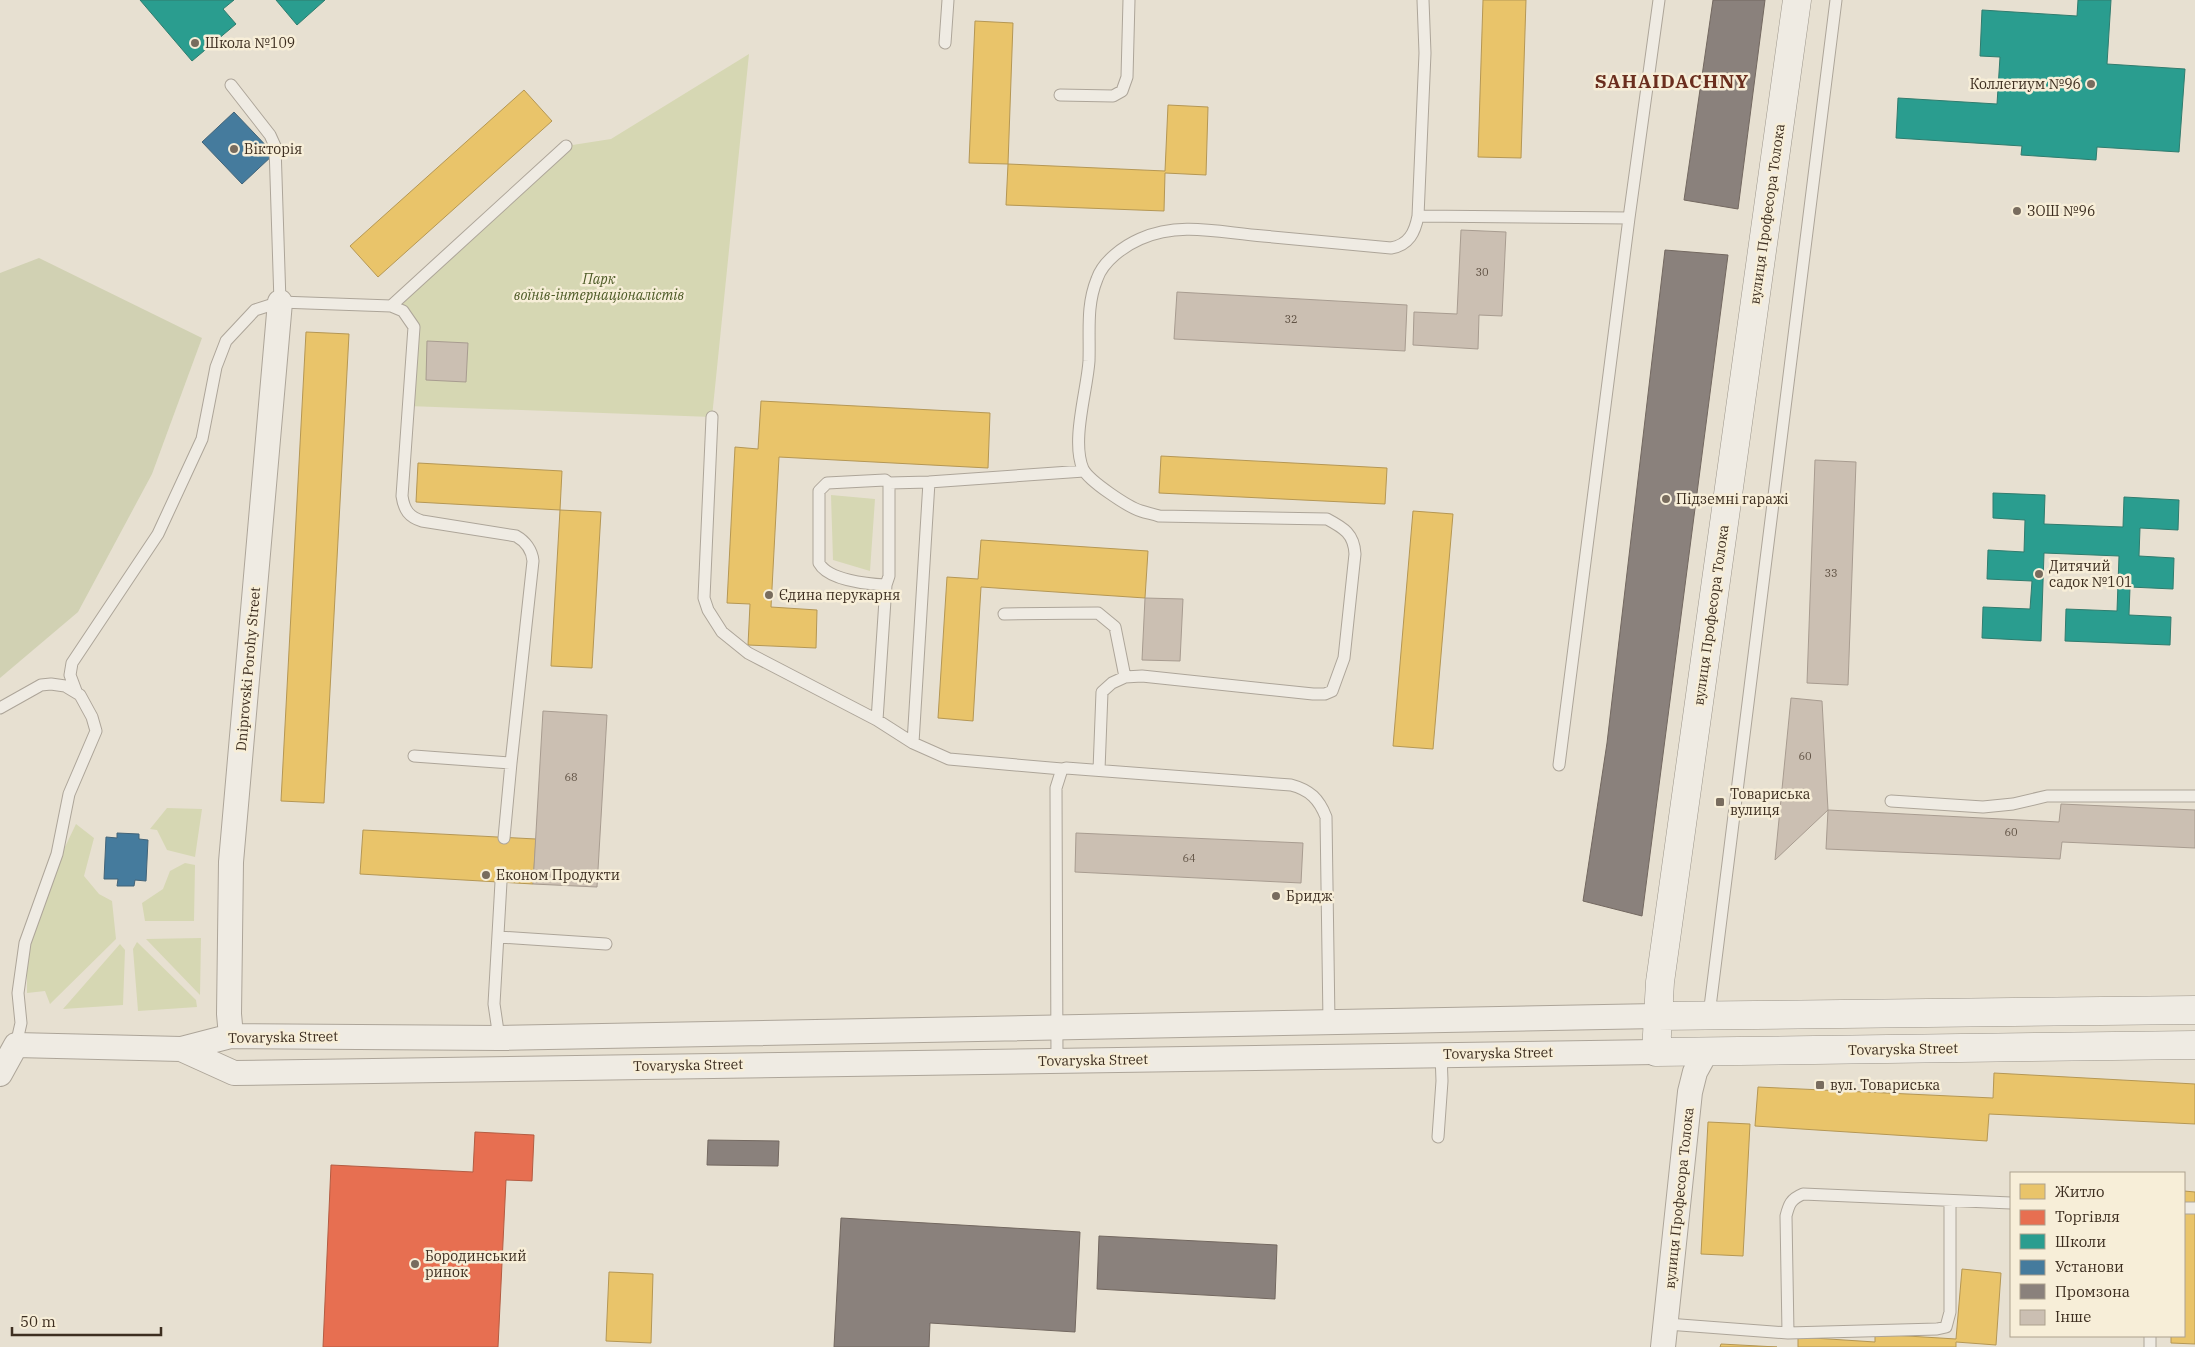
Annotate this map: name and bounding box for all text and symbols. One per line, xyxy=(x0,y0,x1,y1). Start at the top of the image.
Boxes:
place label: Школа №109 xyxy=(205,34,295,52)
marker: Школа №109 xyxy=(189,37,201,49)
district label: SAHAIDACHNY xyxy=(1595,69,1749,93)
place label: Коллегиум №96 xyxy=(1970,75,2081,93)
marker: Коллегиум №96 xyxy=(2085,78,2097,90)
street label: вулиця Професора Толока xyxy=(1745,122,1789,305)
place label: Вікторія xyxy=(244,140,302,158)
marker: Вікторія xyxy=(228,143,240,155)
place label: ЗОШ №96 xyxy=(2027,202,2095,220)
marker: ЗОШ №96 xyxy=(2011,205,2023,217)
house number: 30 xyxy=(1475,265,1489,279)
park label: Парк воїнів-інтернаціоналістів xyxy=(514,270,684,304)
house number: 32 xyxy=(1284,312,1298,326)
place label: Підземні гаражі xyxy=(1676,490,1789,508)
marker: Підземні гаражі xyxy=(1660,493,1672,505)
street label: вулиця Професора Толока xyxy=(1689,523,1733,706)
place label: Дитячий садок №101 xyxy=(2049,557,2132,591)
house number: 33 xyxy=(1824,566,1838,580)
marker: Дитячий садок №101 xyxy=(2033,568,2045,580)
street label: Dniprovski Porohy Street xyxy=(232,586,264,752)
place label: Єдина перукарня xyxy=(779,586,900,604)
marker: Єдина перукарня xyxy=(763,589,775,601)
house number: 60 xyxy=(1798,749,1812,763)
house number: 68 xyxy=(564,770,578,784)
place label: Товариська вулиця xyxy=(1730,785,1811,819)
marker: Товариська вулиця xyxy=(1714,796,1726,808)
house number: 60 xyxy=(2004,825,2018,839)
house number: 64 xyxy=(1182,851,1196,865)
place label: Економ Продукти xyxy=(496,866,620,884)
marker: Економ Продукти xyxy=(480,869,492,881)
place label: Бридж xyxy=(1286,887,1332,905)
marker: Бридж xyxy=(1270,890,1282,902)
street label: Tovaryska Street xyxy=(228,1027,338,1047)
street label: Tovaryska Street xyxy=(1848,1039,1958,1059)
street label: Tovaryska Street xyxy=(1443,1043,1553,1063)
street label: Tovaryska Street xyxy=(1038,1050,1148,1070)
street label: Tovaryska Street xyxy=(633,1055,743,1075)
place label: вул. Товариська xyxy=(1830,1076,1941,1094)
marker: вул. Товариська xyxy=(1814,1079,1826,1091)
street label: вулиця Професора Толока xyxy=(1661,1106,1698,1290)
legend xyxy=(2010,1172,2185,1337)
text: Житло xyxy=(2055,1182,2105,1201)
text: Торгівля xyxy=(2055,1207,2120,1226)
text: Школи xyxy=(2055,1232,2106,1251)
place label: Бородинський ринок xyxy=(425,1247,526,1281)
text: Установи xyxy=(2055,1257,2124,1276)
marker: Бородинський ринок xyxy=(409,1258,421,1270)
text: Промзона xyxy=(2055,1282,2130,1301)
scale bar xyxy=(12,1304,161,1336)
text: Інше xyxy=(2055,1307,2091,1326)
text: 50 m xyxy=(20,1312,56,1331)

